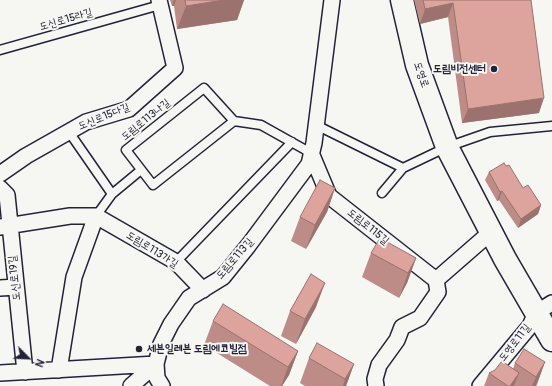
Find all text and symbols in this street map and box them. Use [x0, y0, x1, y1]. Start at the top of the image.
street label: 도신로15라길 [38, 6, 94, 34]
street label: 도영로 [410, 60, 432, 90]
place label: 도림비전센터 [433, 62, 486, 76]
marker: 도림비전센터 [489, 64, 499, 74]
street label: 도림로113나길 [119, 96, 173, 144]
street label: 도신로15다길 [76, 101, 132, 133]
street label: 도림로115길 [344, 206, 392, 248]
street label: 도림로113가길 [123, 229, 181, 271]
street label: 도림로113길 [214, 236, 256, 282]
street label: 도신로19길 [6, 255, 24, 301]
street label: 도영로11길 [496, 322, 534, 364]
north arrow [8, 338, 48, 378]
place label: 세븐일레븐 도림에코빌점 [147, 342, 247, 356]
marker: 세븐일레븐 도림에코빌점 [134, 344, 144, 354]
text: N [32, 357, 47, 369]

